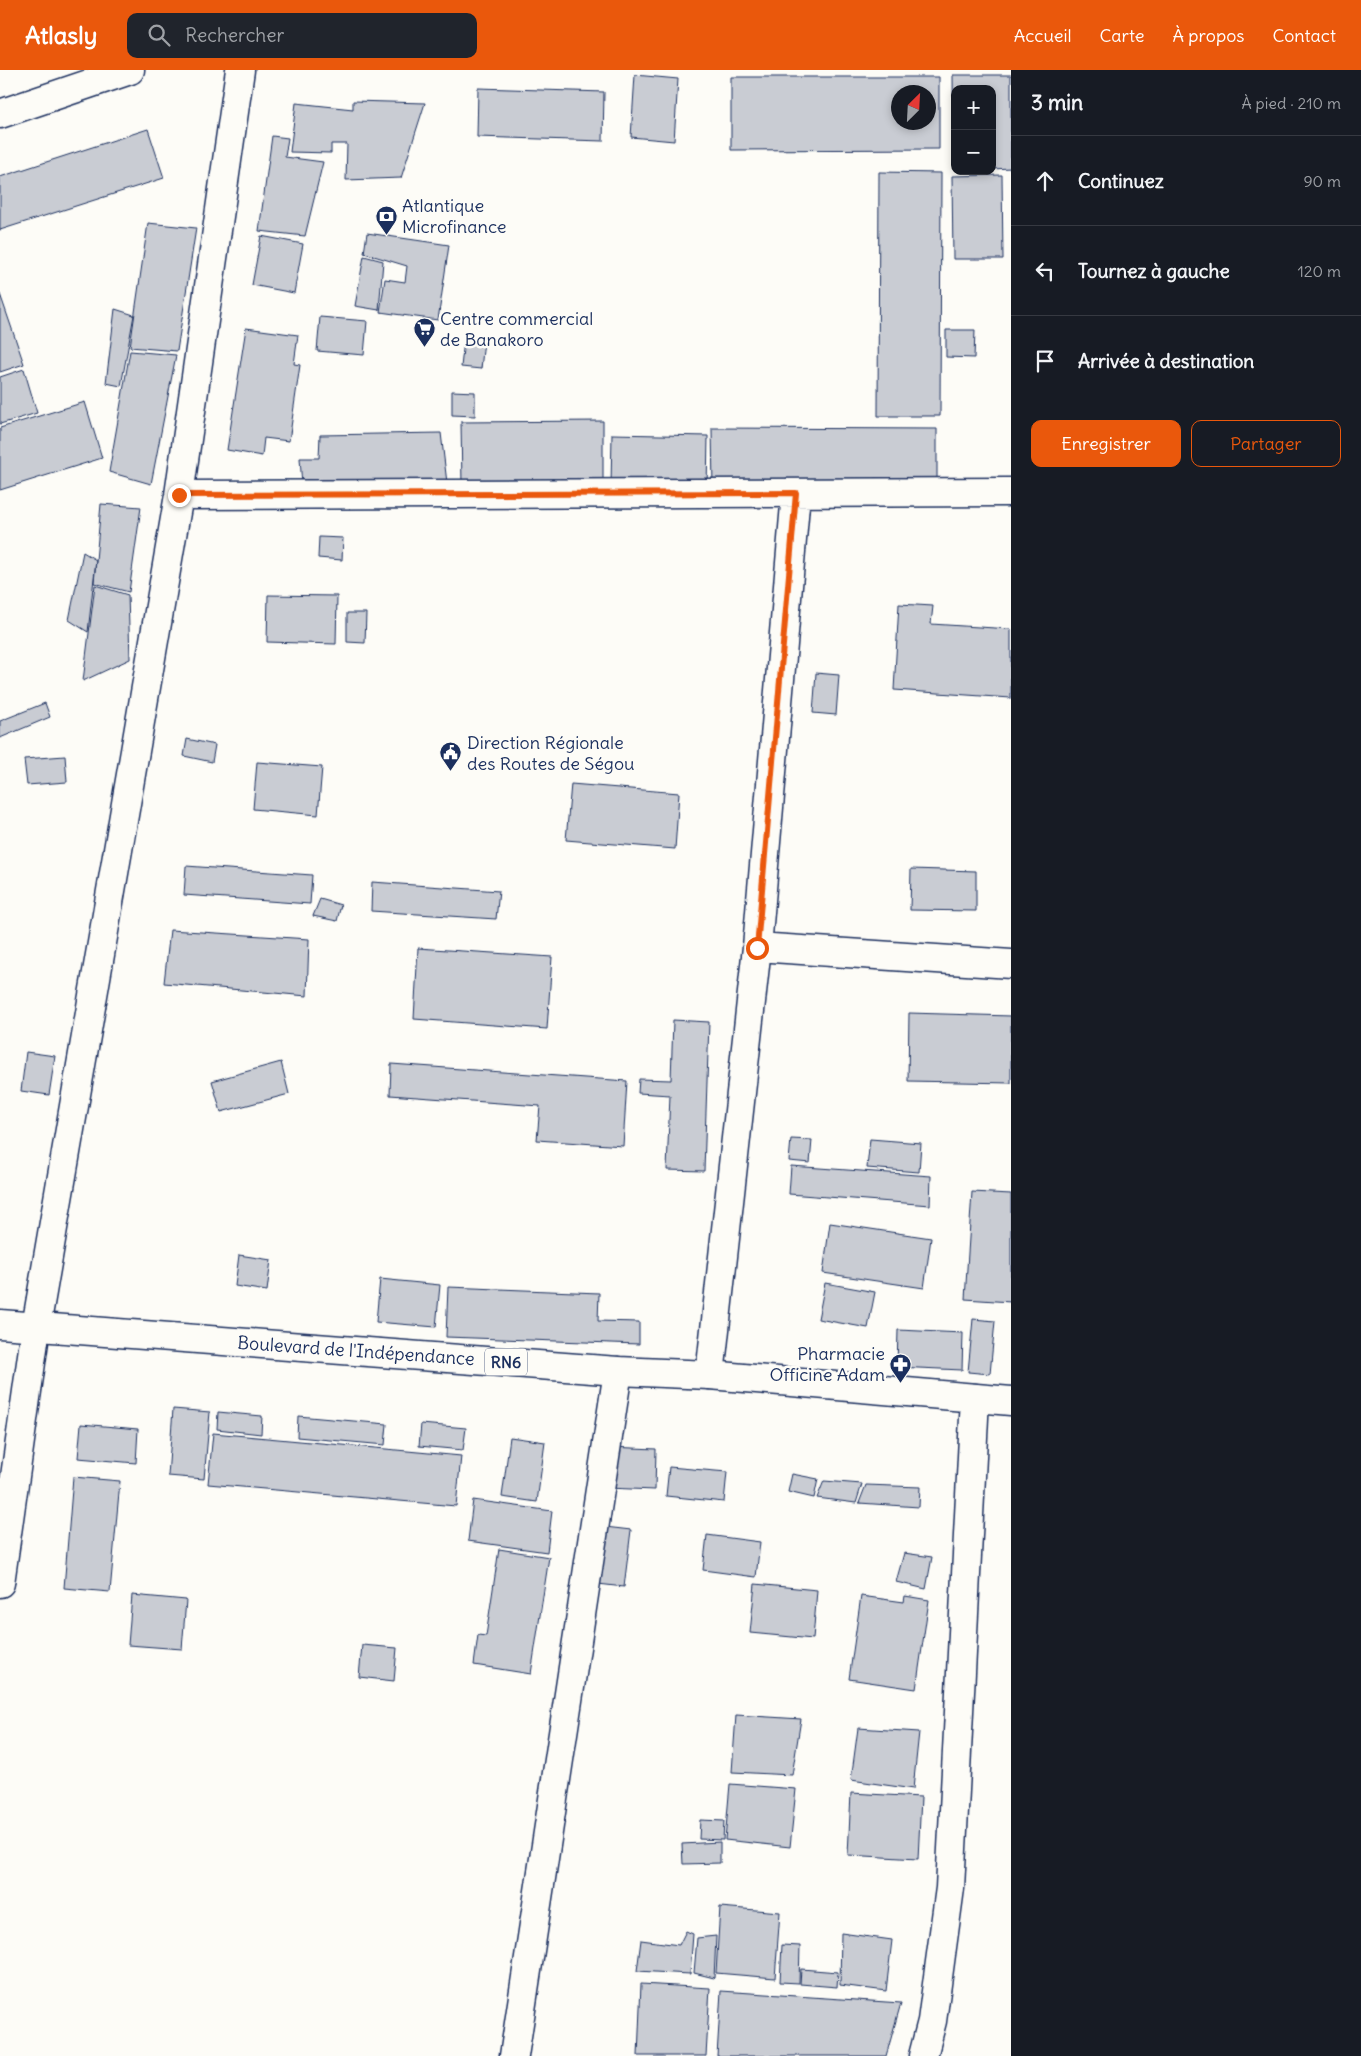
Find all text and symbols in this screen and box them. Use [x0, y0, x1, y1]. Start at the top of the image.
search box [127, 13, 477, 58]
text: Atlasly [25, 20, 97, 50]
icon: search [145, 21, 173, 49]
text: Rechercher [185, 23, 284, 47]
text: Accueil [1014, 24, 1072, 47]
text: Carte [1100, 24, 1145, 47]
text: À propos [1173, 24, 1244, 47]
text: Contact [1272, 24, 1336, 47]
north arrow [891, 85, 936, 130]
map controls [951, 85, 996, 175]
button: + [951, 85, 996, 130]
text: 3 min [1031, 89, 1083, 116]
text: À pied · 210 m [1242, 93, 1341, 113]
button: − [951, 130, 996, 175]
icon: ahead [1031, 167, 1059, 195]
text: Continuez [1078, 169, 1164, 193]
text: 90 m [1303, 171, 1341, 191]
place label: Atlantique Microfinance [402, 194, 507, 238]
bank icon: Atlantique Microfinance [374, 204, 398, 235]
icon: left [1031, 257, 1059, 285]
text: Tournez à gauche [1078, 259, 1230, 283]
text: 120 m [1298, 261, 1341, 281]
place label: Centre commercial de Banakoro [440, 307, 593, 351]
supermarket icon: Centre commercial de Banakoro [412, 317, 436, 348]
icon: arrive [1031, 347, 1059, 375]
text: Arrivée à destination [1078, 349, 1254, 373]
button: Enregistrer [1031, 420, 1181, 467]
button: Partager [1191, 420, 1341, 467]
route end [168, 484, 191, 507]
place label: Direction Régionale des Routes de Ségou [467, 731, 635, 775]
public building icon: Direction Régionale des Routes de Ségou [439, 741, 463, 772]
route start [746, 937, 769, 960]
street label: Boulevard de l'Indépendance [237, 1331, 475, 1370]
place label: Pharmacie Officine Adam [769, 1342, 885, 1386]
road number: RN6 [485, 1348, 527, 1375]
pharmacy icon: Pharmacie Officine Adam [889, 1352, 913, 1383]

